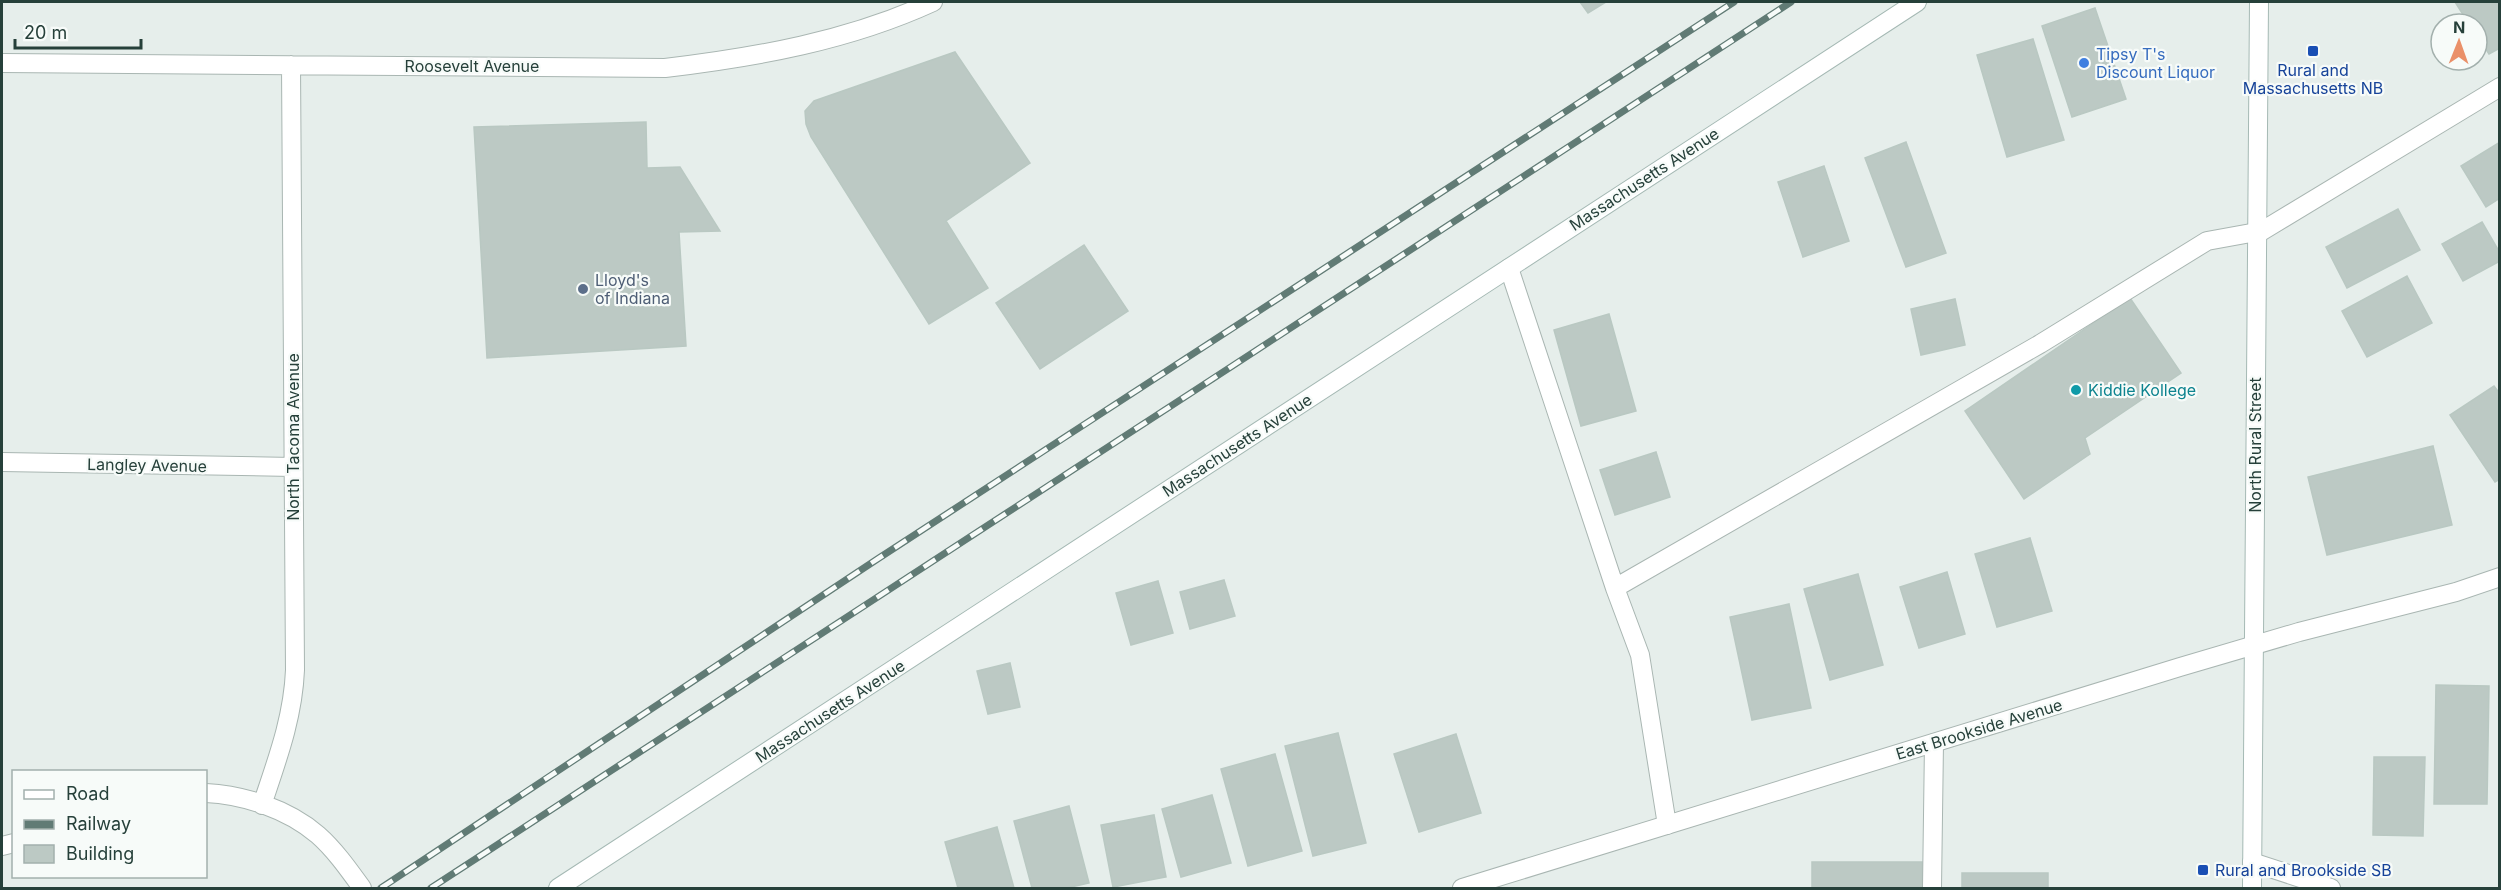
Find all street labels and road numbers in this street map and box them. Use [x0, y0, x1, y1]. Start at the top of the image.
street label: Roosevelt Avenue [405, 56, 539, 76]
street label: Massachusetts Avenue [1565, 123, 1723, 235]
street label: North Tacoma Avenue [283, 353, 303, 521]
street label: North Rural Street [2245, 377, 2265, 513]
street label: Massachusetts Avenue [1158, 389, 1316, 501]
street label: Langley Avenue [87, 454, 207, 476]
street label: Massachusetts Avenue [751, 655, 909, 767]
street label: East Brookside Avenue [1893, 694, 2065, 764]

